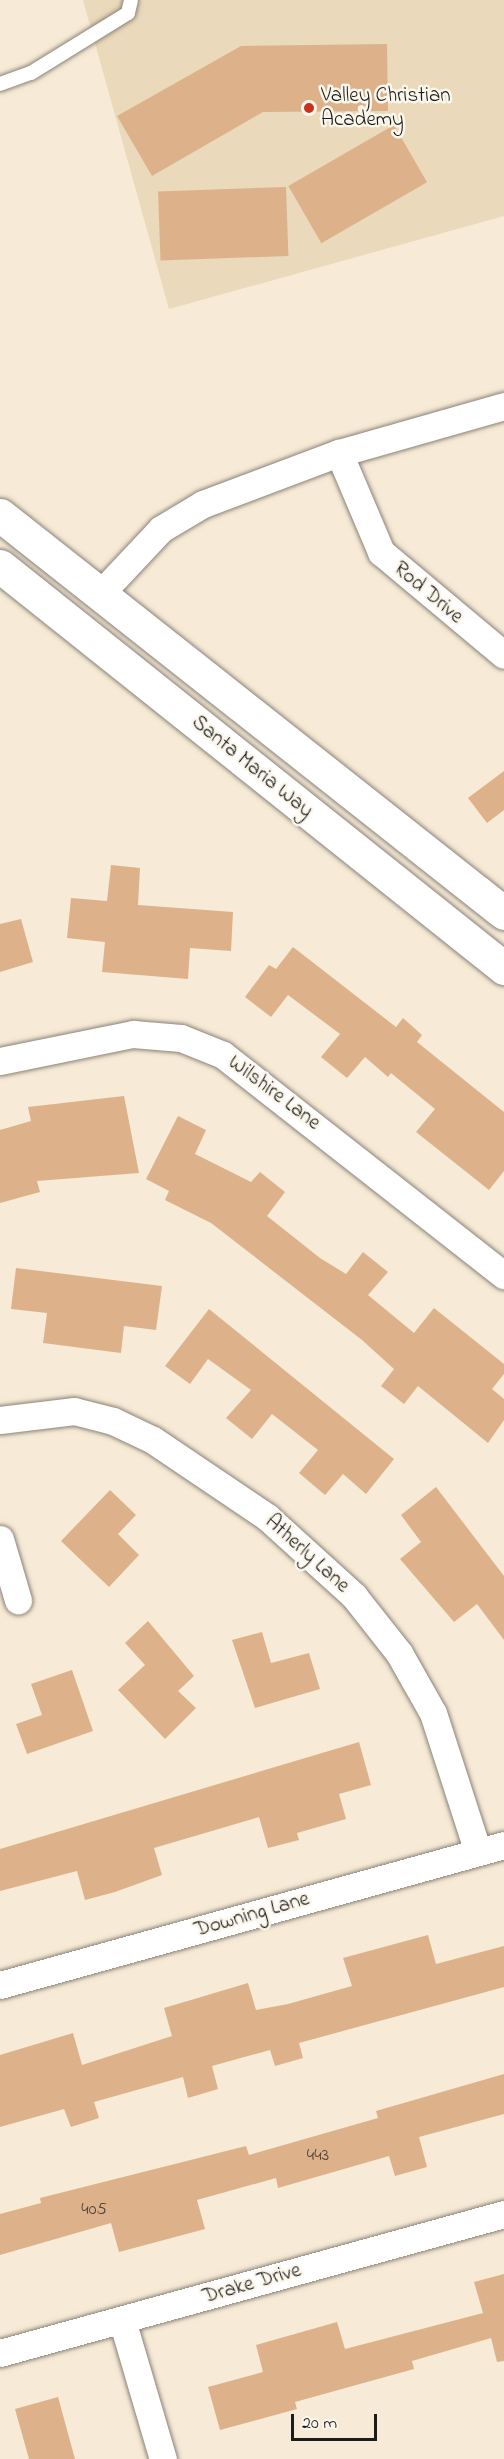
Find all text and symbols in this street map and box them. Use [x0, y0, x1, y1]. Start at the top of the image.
place label: Valley Christian Academy [321, 83, 451, 133]
marker: Valley Christian Academy [302, 101, 316, 115]
street label: Rod Drive [388, 557, 468, 629]
street label: Santa Maria Way [186, 710, 318, 824]
street label: Wilshire Lane [223, 1050, 325, 1136]
street label: Atherly Lane [259, 1509, 355, 1599]
street label: Downing Lane [192, 1887, 312, 1943]
house number: 443 [307, 2145, 329, 2167]
house number: 405 [81, 2199, 107, 2221]
street label: Drake Drive [200, 2258, 304, 2310]
scale bar [294, 2402, 380, 2440]
text: 20 m [302, 2411, 337, 2437]

